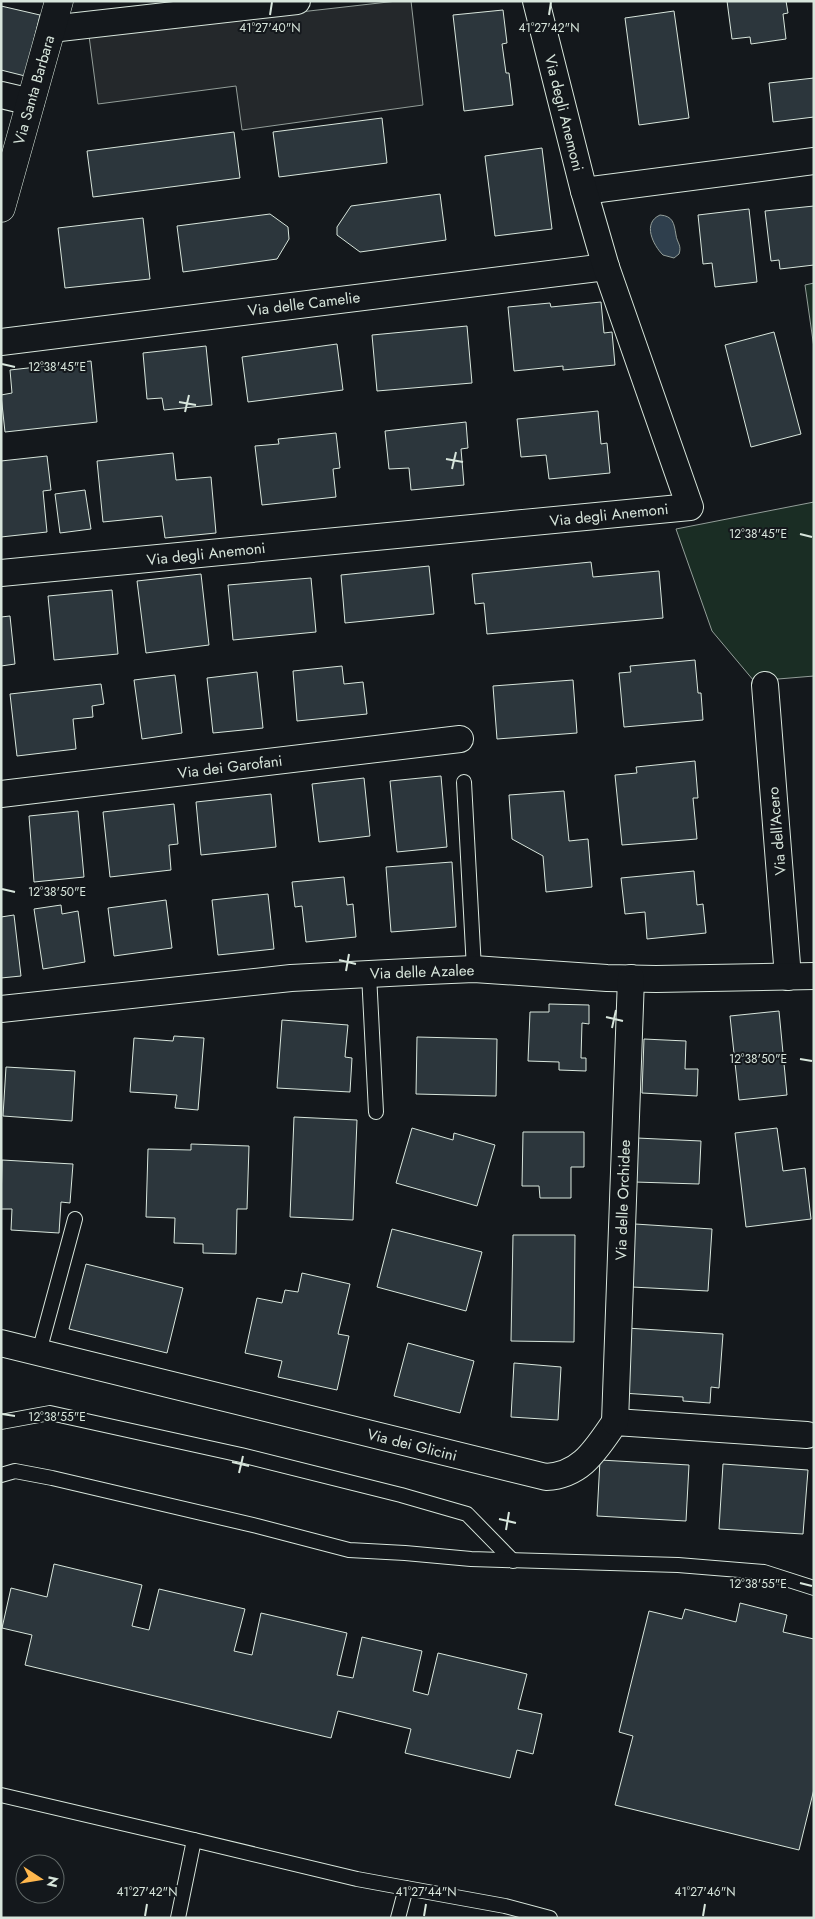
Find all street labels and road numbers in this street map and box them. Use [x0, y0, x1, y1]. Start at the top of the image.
street label: Via Santa Barbara [8, 33, 60, 147]
street label: Via degli Anemoni [539, 52, 589, 174]
street label: Via delle Camelie [247, 286, 362, 322]
street label: Via degli Anemoni [548, 498, 670, 532]
street label: Via degli Anemoni [145, 537, 267, 571]
street label: Via dei Garofani [176, 750, 284, 784]
street label: Via dell'Acero [762, 786, 792, 876]
street label: Via delle Azalee [369, 959, 475, 985]
street label: Via delle Orchidee [610, 1139, 636, 1261]
street label: Via dei Glicini [365, 1423, 459, 1467]

